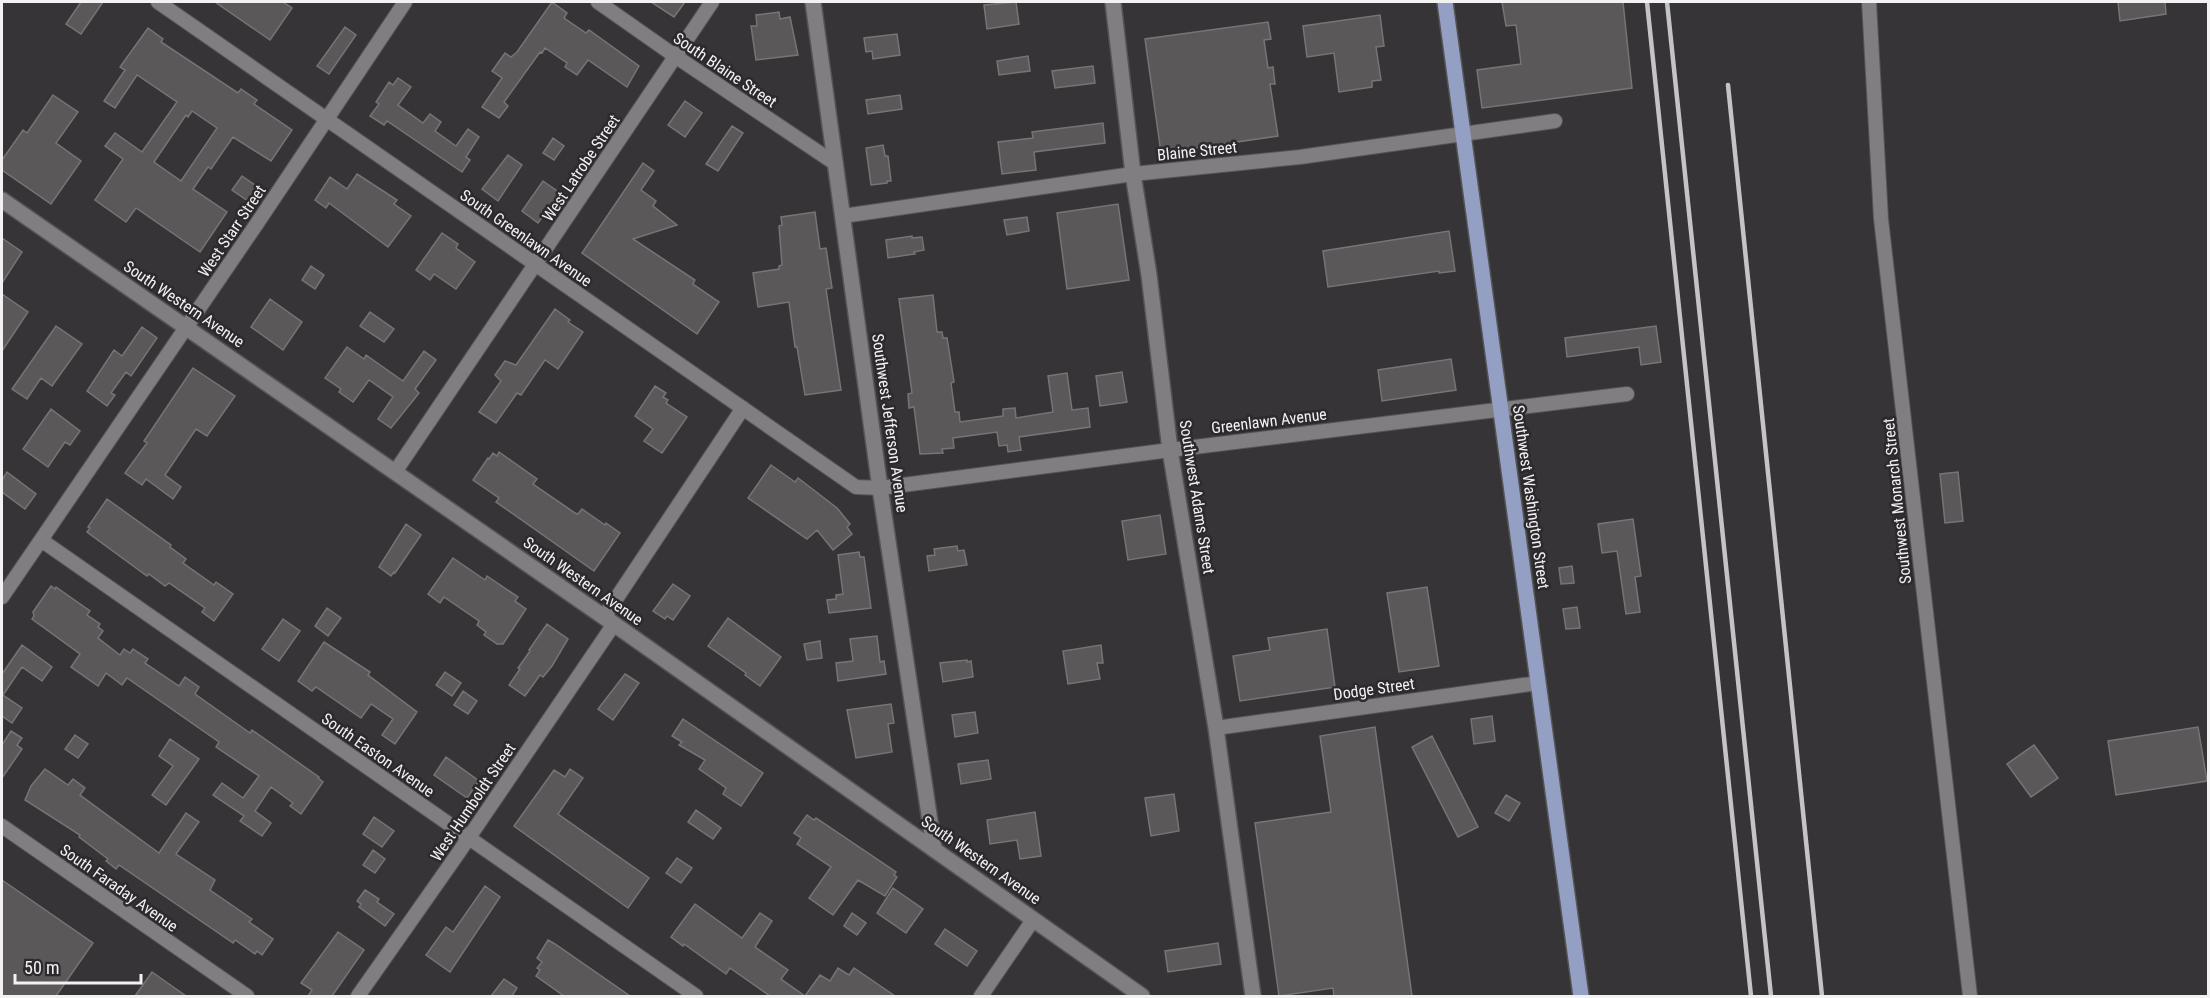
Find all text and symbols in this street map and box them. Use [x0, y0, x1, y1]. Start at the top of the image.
street label: South Blaine Street [670, 28, 780, 112]
street label: West Latrobe Street [538, 111, 624, 225]
street label: Blaine Street [1156, 137, 1238, 165]
street label: West Starr Street [194, 181, 270, 281]
street label: South Greenlawn Avenue [457, 185, 595, 291]
street label: South Western Avenue [120, 257, 248, 351]
street label: Southwest Jefferson Avenue [868, 332, 912, 514]
street label: Greenlawn Avenue [1210, 404, 1328, 438]
street label: Southwest Washington Street [1509, 404, 1553, 590]
street label: Southwest Monarch Street [1879, 417, 1915, 585]
street label: Southwest Adams Street [1175, 419, 1219, 576]
street label: South Western Avenue [520, 533, 646, 629]
street label: Dodge Street [1332, 674, 1416, 704]
street label: South Easton Avenue [318, 709, 438, 801]
street label: West Humboldt Street [426, 739, 520, 865]
street label: South Western Avenue [918, 812, 1044, 908]
street label: South Faraday Avenue [56, 840, 182, 936]
scale bar [15, 947, 141, 985]
text: 50 m [24, 957, 59, 978]

